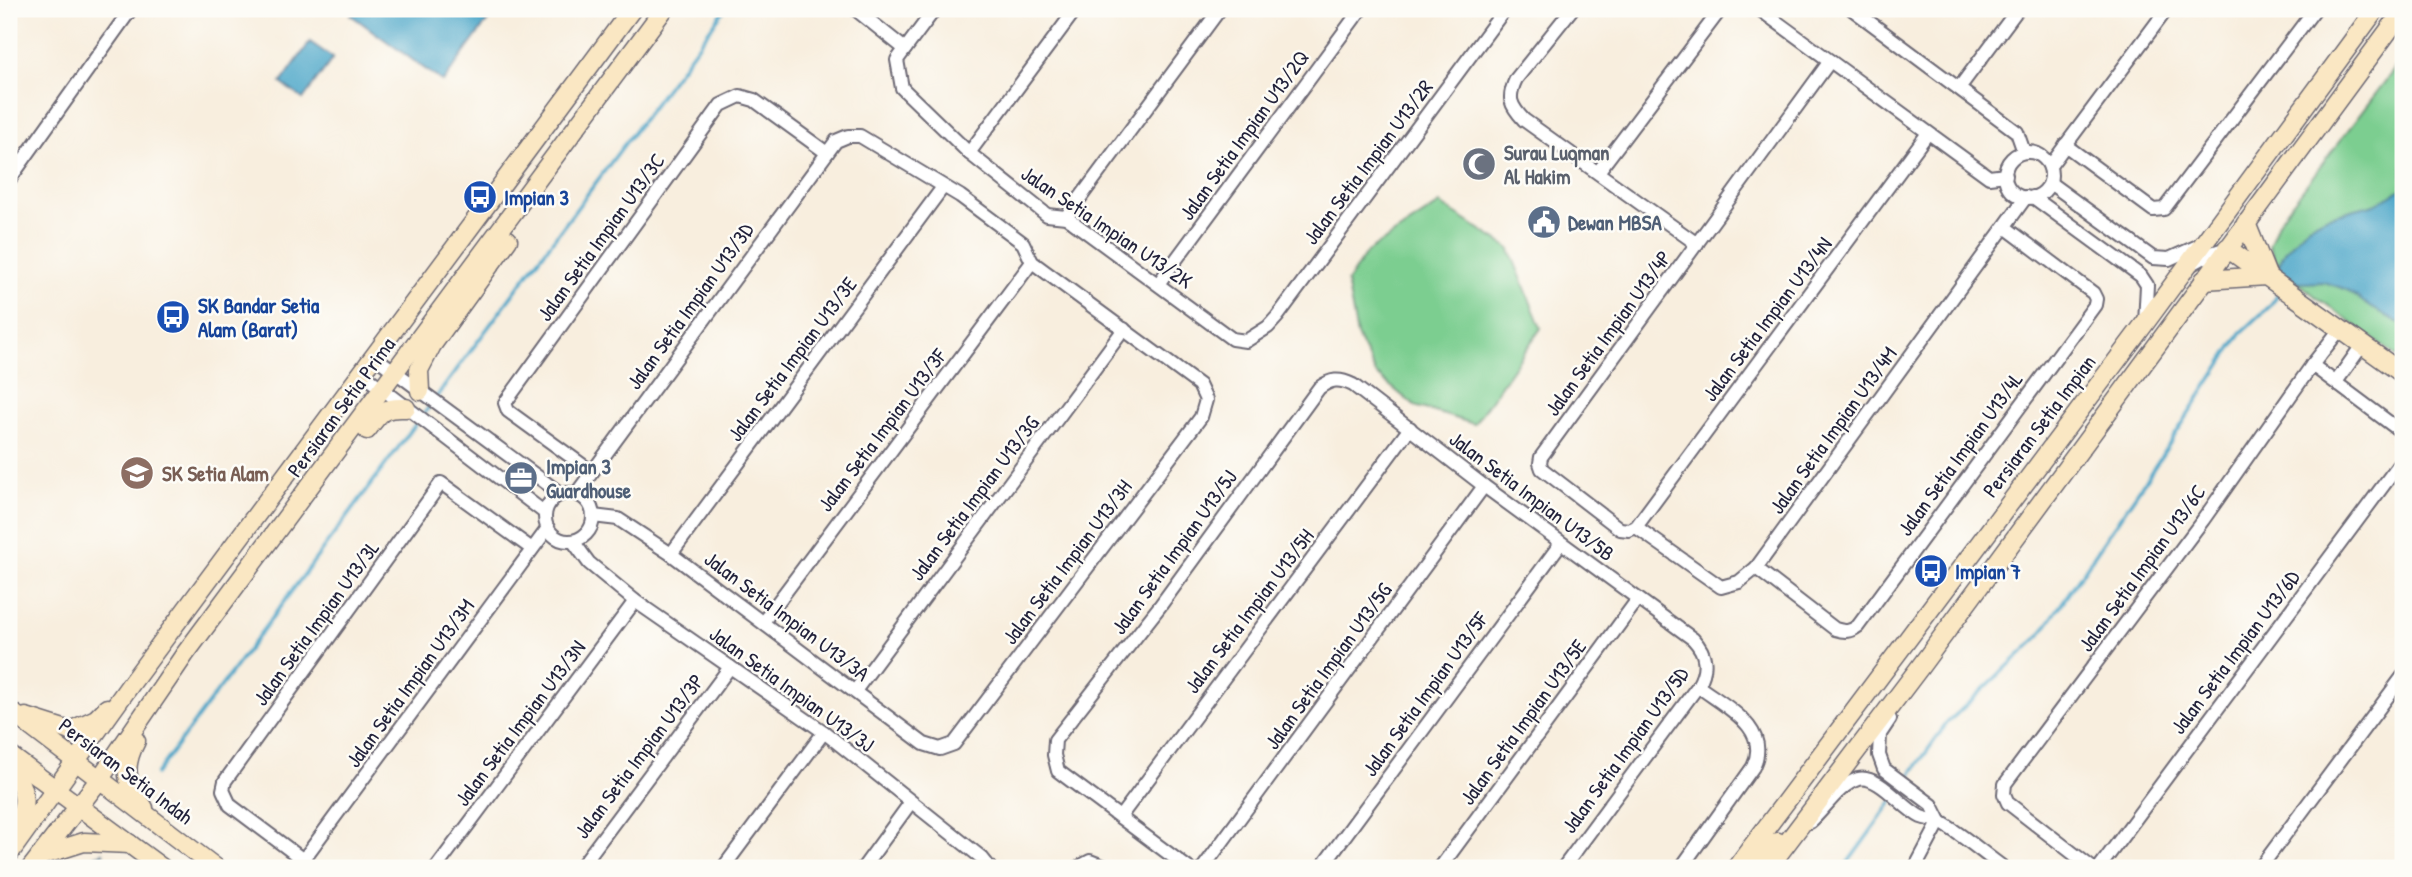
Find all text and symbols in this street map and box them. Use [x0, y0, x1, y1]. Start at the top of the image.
street label: Jalan Setia Impian U13/2Q [1172, 44, 1316, 226]
street label: Jalan Setia Impian U13/2R [1296, 74, 1440, 250]
place label: Surau Luqman Al Hakim [1504, 138, 1610, 191]
mosque icon: Surau Luqman Al Hakim [1460, 145, 1498, 183]
street label: Jalan Setia Impian U13/3C [530, 147, 672, 327]
street label: Jalan Setia Impian U13/2K [1016, 159, 1198, 295]
bus stop icon: Impian 3 [461, 178, 499, 216]
place label: Impian 3 [504, 183, 569, 213]
public building icon: Dewan MBSA [1525, 203, 1563, 241]
place label: Dewan MBSA [1568, 208, 1662, 237]
street label: Jalan Setia Impian U13/3D [620, 217, 760, 395]
street label: Jalan Setia Impian U13/4N [1696, 231, 1838, 407]
street label: Jalan Setia Impian U13/4P [1538, 244, 1678, 422]
street label: Jalan Setia Impian U13/3E [721, 271, 863, 447]
place label: SK Bandar Setia Alam (Barat) [198, 291, 320, 344]
bus stop icon: SK Bandar Setia Alam (Barat) [154, 298, 192, 336]
street label: Persiaran Setia Prima [280, 331, 402, 483]
street label: Jalan Setia Impian U13/4M [1762, 340, 1904, 520]
street label: Jalan Setia Impian U13/3F [811, 342, 954, 518]
street label: Persiaran Setia Impian [1976, 349, 2102, 503]
street label: Jalan Setia Impian U13/4L [1891, 366, 2029, 542]
street label: Jalan Setia Impian U13/3G [902, 410, 1046, 586]
street label: Jalan Setia Impian U13/5B [1444, 424, 1620, 568]
place label: Impian 3 Guardhouse [546, 452, 632, 505]
school or university icon: SK Setia Alam [118, 454, 156, 492]
place label: SK Setia Alam [162, 459, 269, 488]
office icon: Impian 3 Guardhouse [502, 459, 540, 497]
street label: Jalan Setia Impian U13/5J [1104, 464, 1244, 640]
street label: Jalan Setia Impian U13/3H [995, 474, 1139, 650]
street label: Jalan Setia Impian U13/6C [2072, 479, 2212, 657]
street label: Jalan Setia Impian U13/5H [1178, 523, 1320, 699]
street label: Jalan Setia Impian U13/3L [246, 535, 386, 711]
street label: Jalan Setia Impian U13/3A [699, 544, 875, 688]
bus stop icon: Impian 7 [1912, 552, 1950, 590]
place label: Impian 7 [1955, 557, 2021, 587]
street label: Jalan Setia Impian U13/6D [2164, 564, 2306, 740]
street label: Jalan Setia Impian U13/5G [1258, 577, 1398, 755]
street label: Jalan Setia Impian U13/3M [339, 593, 481, 773]
street label: Jalan Setia Impian U13/5F [1355, 605, 1495, 782]
street label: Jalan Setia Impian U13/3J [704, 619, 880, 759]
street label: Jalan Setia Impian U13/5E [1453, 633, 1593, 811]
street label: Jalan Setia Impian U13/3N [448, 634, 592, 812]
street label: Jalan Setia Impian U13/5D [1555, 661, 1695, 839]
street label: Jalan Setia Impian U13/3P [567, 668, 711, 844]
street label: Persiaran Setia Indah [53, 711, 199, 831]

